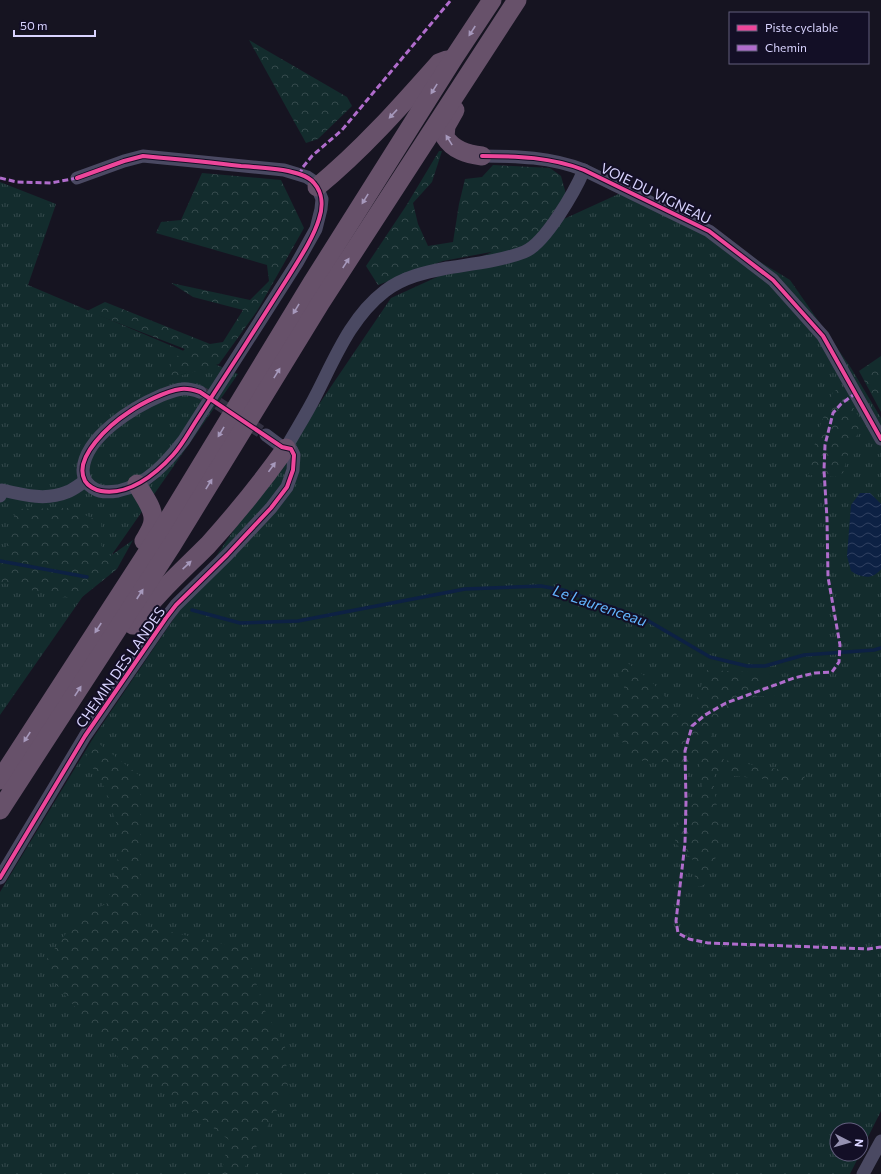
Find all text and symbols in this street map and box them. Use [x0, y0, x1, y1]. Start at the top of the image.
scale bar [14, 12, 95, 38]
legend [729, 12, 869, 64]
text: 50 m [20, 18, 48, 32]
text: Piste cyclable [765, 20, 838, 34]
one-way arrow [468, 26, 476, 36]
text: Chemin [765, 40, 807, 54]
one-way arrow [431, 83, 438, 95]
one-way arrow [388, 109, 398, 119]
one-way arrow [445, 134, 452, 146]
street label: VOIE DU VIGNEAU [598, 159, 714, 227]
one-way arrow [361, 194, 369, 204]
one-way arrow [342, 258, 350, 268]
one-way arrow [292, 304, 300, 314]
one-way arrow [273, 367, 280, 379]
one-way arrow [218, 426, 225, 438]
one-way arrow [268, 462, 276, 472]
one-way arrow [205, 479, 213, 489]
one-way arrow [182, 561, 192, 570]
water label: Le Laurenceau [551, 581, 650, 630]
one-way arrow [136, 588, 143, 600]
street label: CHEMIN DES LANDES [72, 603, 168, 731]
one-way arrow [94, 623, 102, 633]
one-way arrow [74, 685, 81, 697]
one-way arrow [23, 732, 31, 743]
north arrow [829, 1122, 869, 1162]
text: N [853, 1138, 866, 1148]

